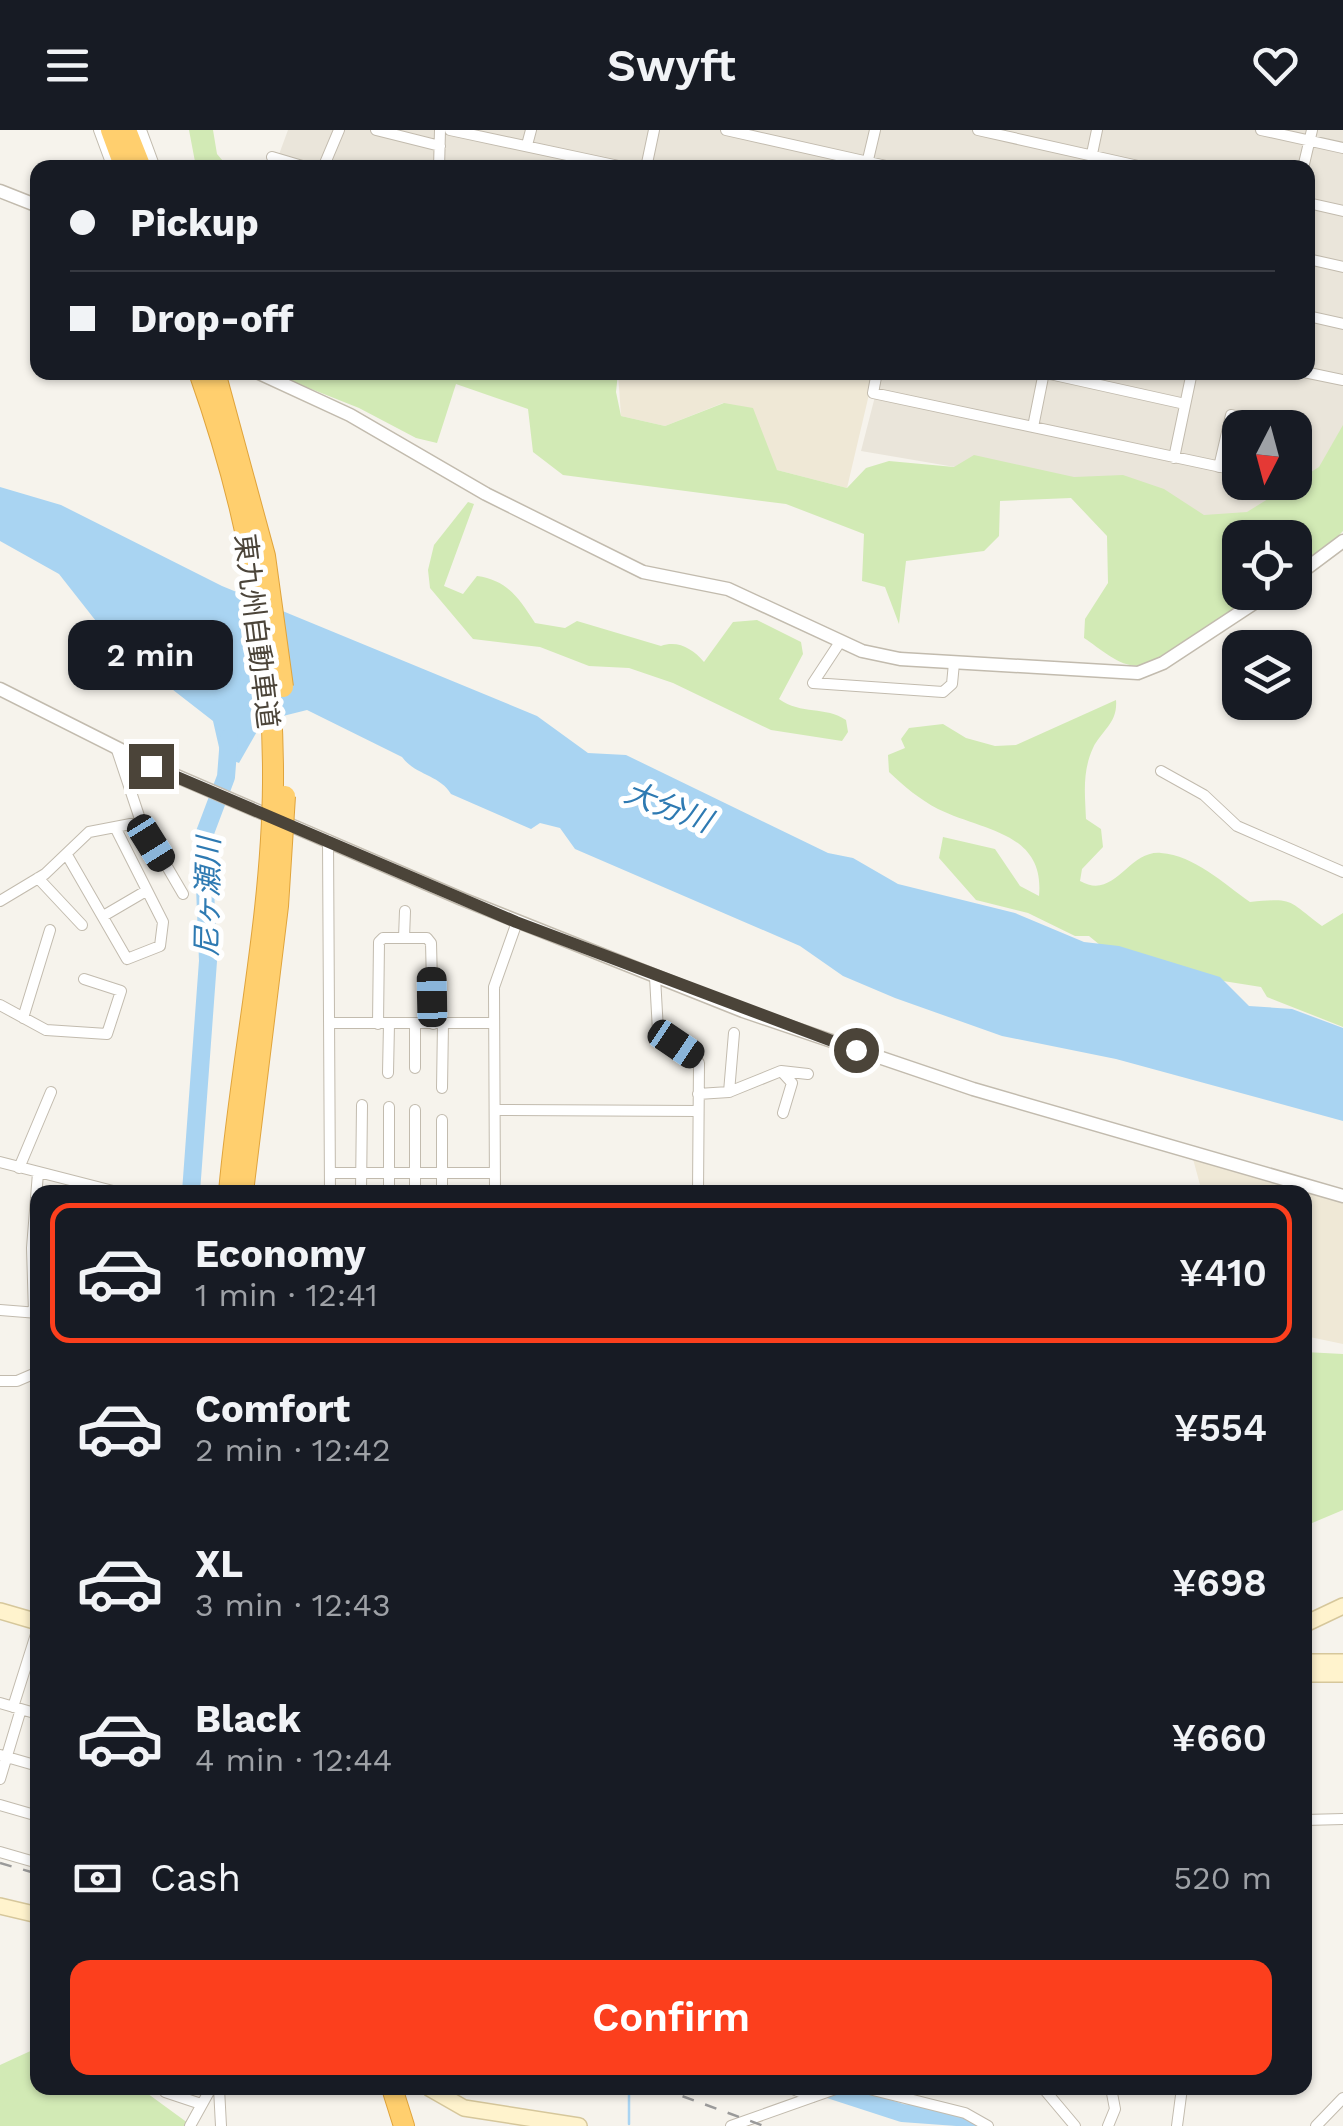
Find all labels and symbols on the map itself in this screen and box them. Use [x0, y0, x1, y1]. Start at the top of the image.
north arrow [1222, 410, 1312, 500]
street label: 東九州自動車道 [228, 532, 285, 730]
callout: 2 min [68, 621, 234, 691]
route end [129, 744, 174, 789]
water label: 大分川 [620, 774, 719, 840]
car [122, 810, 180, 876]
water label: 尼ヶ瀬川 [189, 834, 226, 957]
car [416, 967, 448, 1027]
car [643, 1015, 709, 1073]
route start [834, 1028, 879, 1073]

